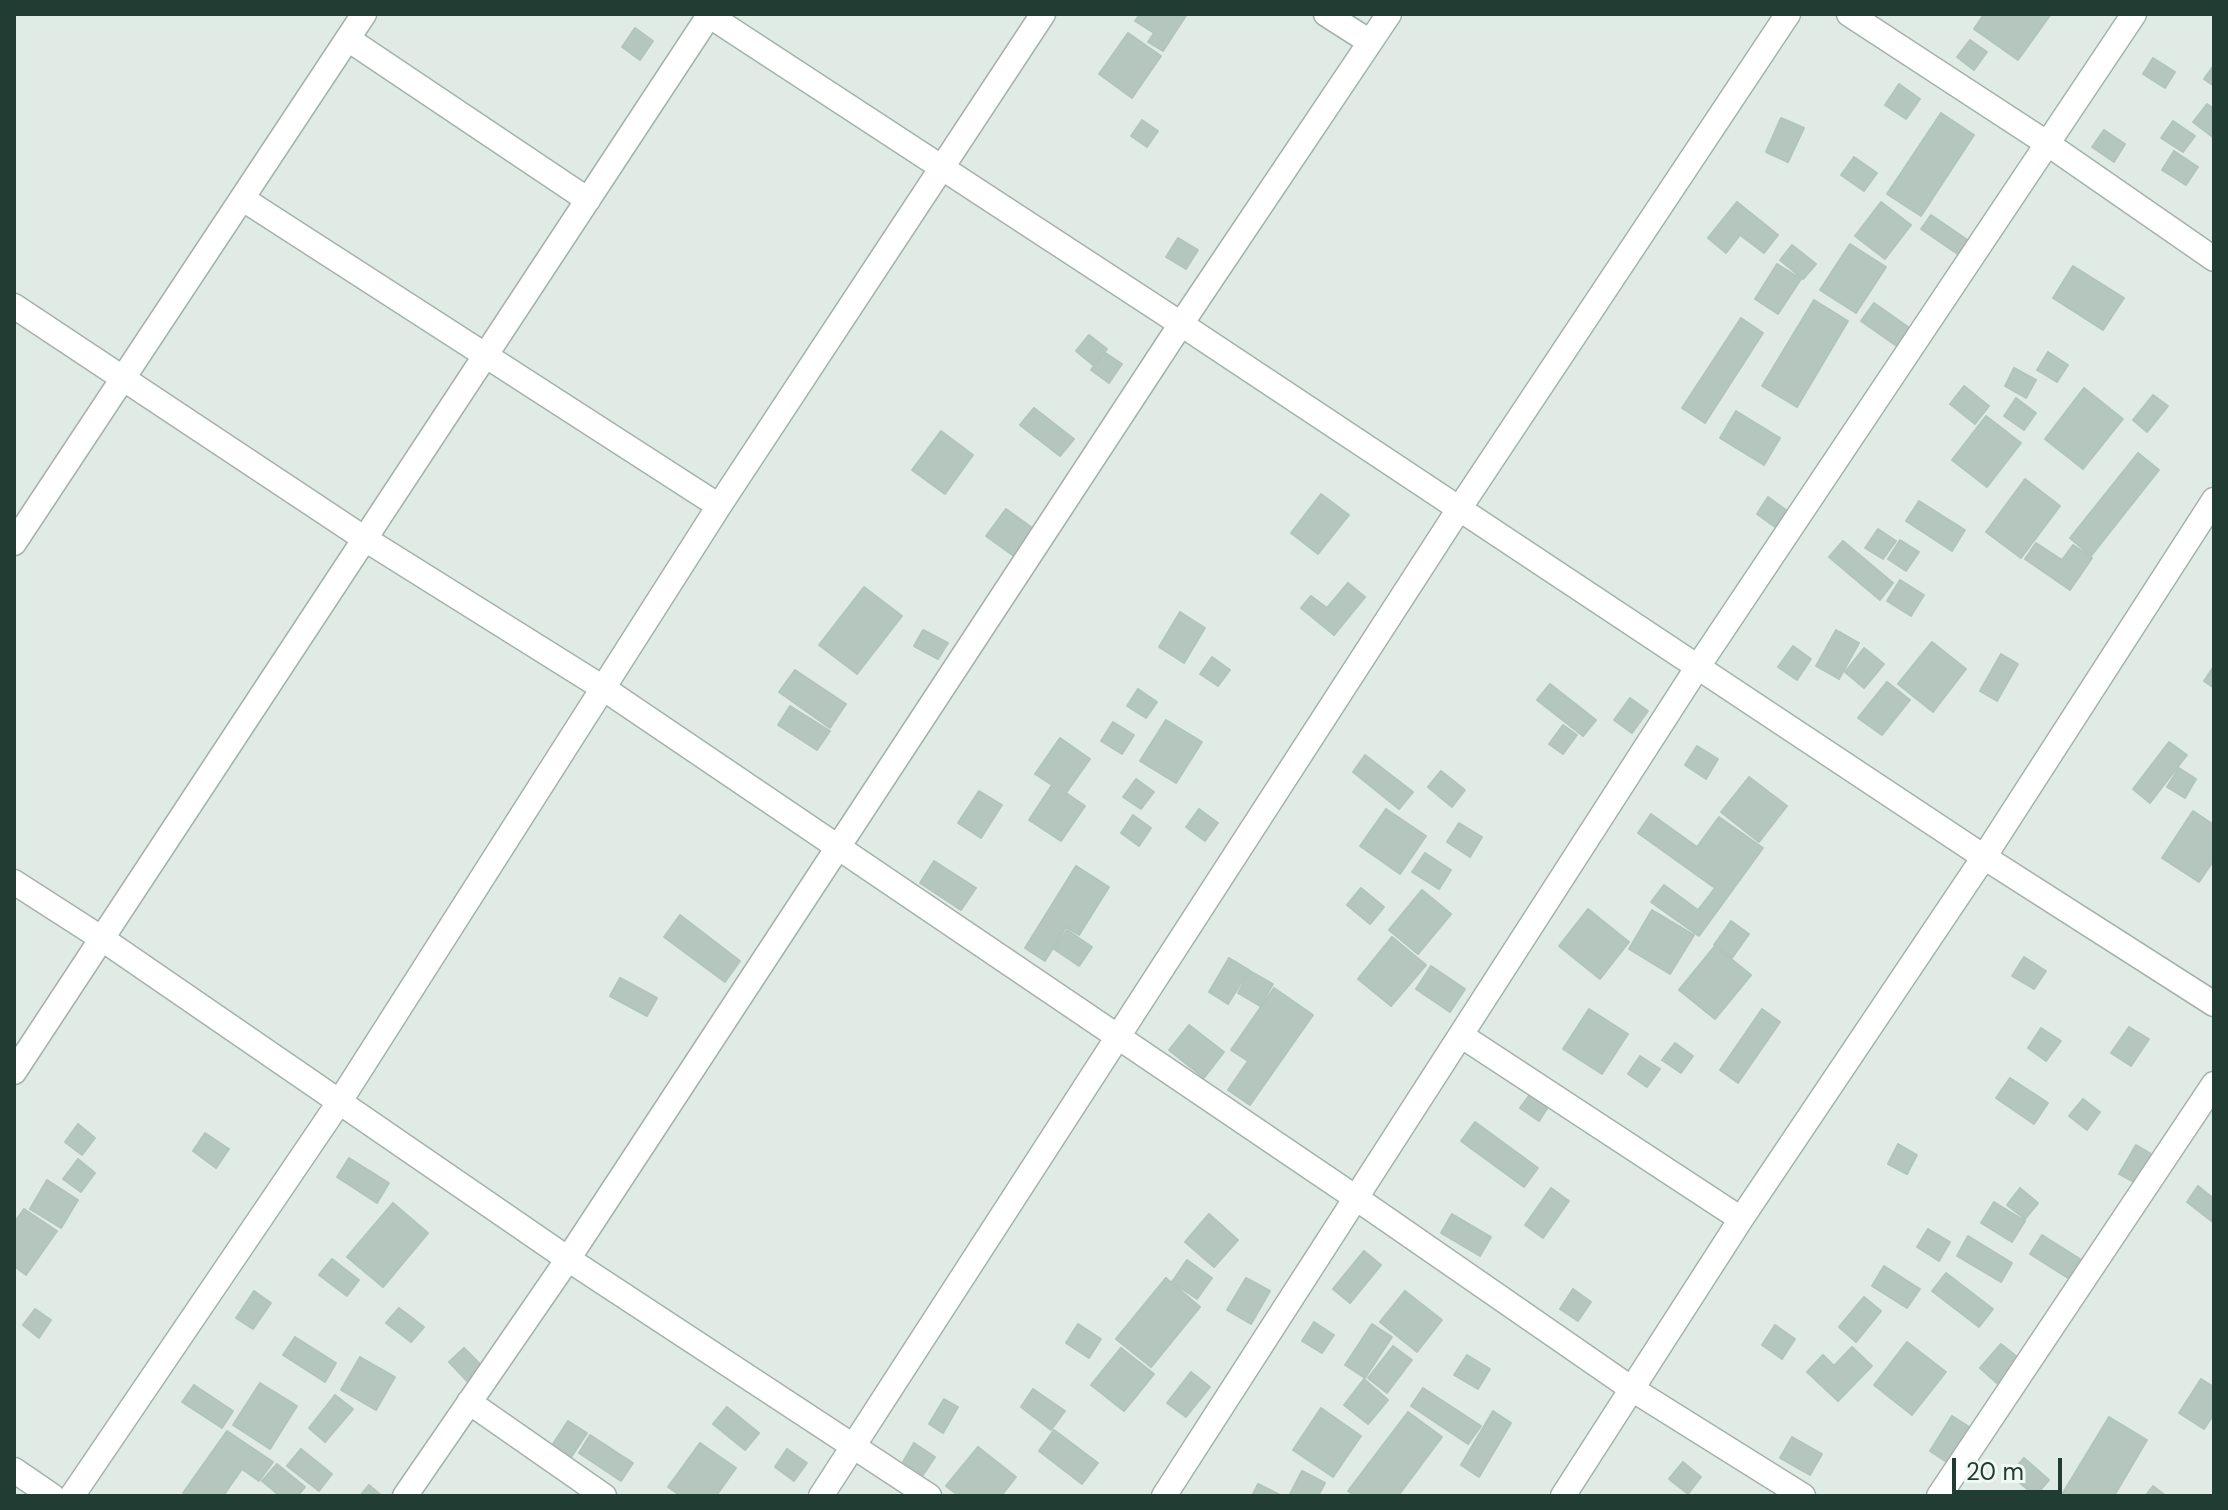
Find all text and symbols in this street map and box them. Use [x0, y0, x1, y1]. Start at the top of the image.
scale bar [1956, 1442, 2066, 1492]
text: 20 m [1966, 1456, 2024, 1487]

